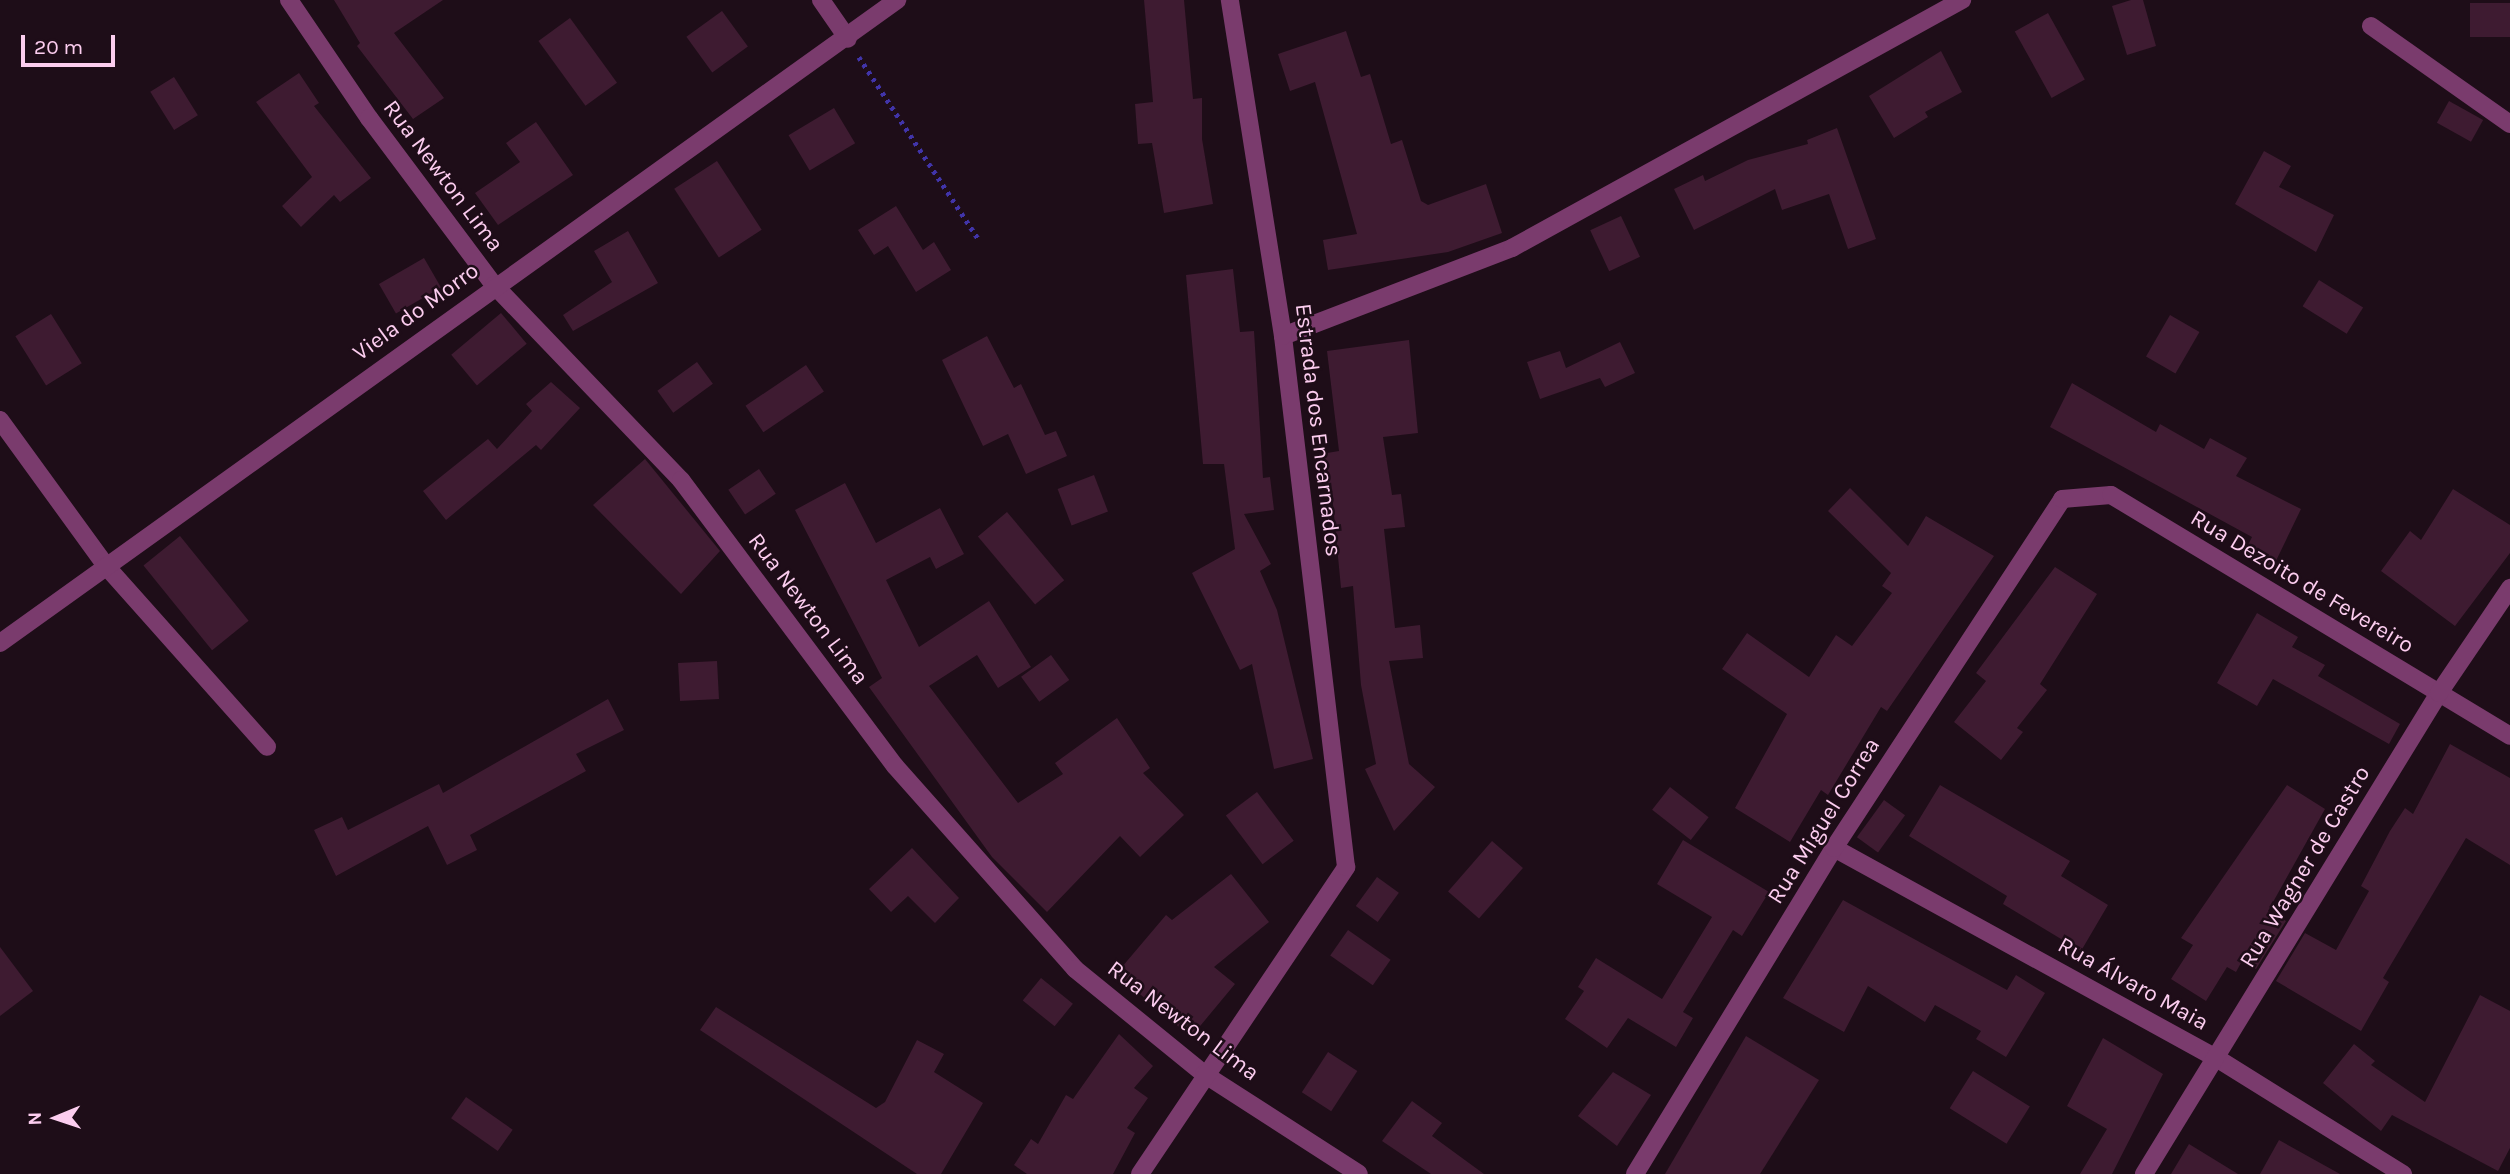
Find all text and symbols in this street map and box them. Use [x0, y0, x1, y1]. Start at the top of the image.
scale bar [24, 21, 119, 65]
text: 20 m [34, 35, 83, 59]
street label: Rua Newton Lima [377, 95, 509, 257]
street label: Viela do Morro [348, 257, 484, 367]
street label: Estrada dos Encarnados [1289, 302, 1347, 558]
street label: Rua Dezoito de Fevereiro [2185, 504, 2419, 660]
street label: Rua Newton Lima [742, 528, 874, 690]
street label: Rua Miguel Correa [1762, 733, 1886, 909]
street label: Rua Wagner de Castro [2234, 761, 2376, 973]
street label: Rua Álvaro Maia [2053, 931, 2213, 1037]
street label: Rua Newton Lima [1102, 955, 1264, 1087]
north arrow [21, 1083, 91, 1153]
text: N [24, 1112, 46, 1126]

